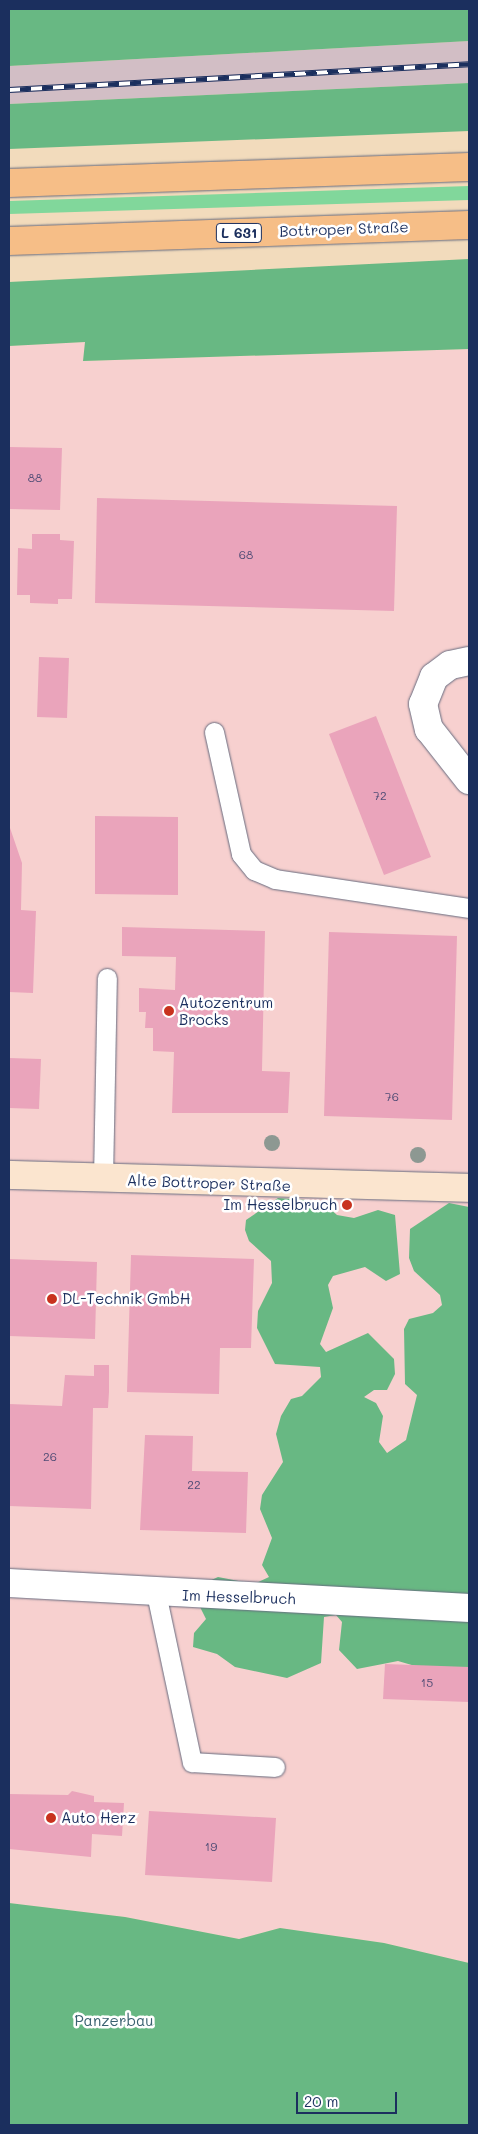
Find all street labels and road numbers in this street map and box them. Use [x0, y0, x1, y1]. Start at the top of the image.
street label: Bottroper Straße [279, 218, 409, 240]
road number: L 631 [215, 222, 263, 244]
street label: Alte Bottroper Straße [127, 1171, 291, 1195]
street label: Im Hesselbruch [182, 1586, 296, 1608]

